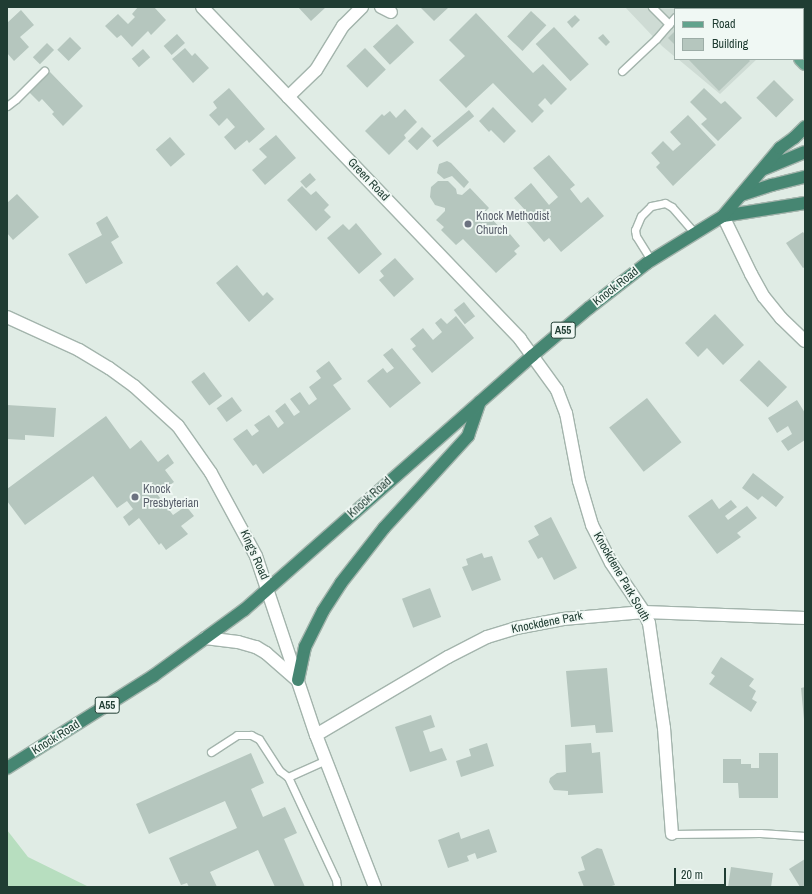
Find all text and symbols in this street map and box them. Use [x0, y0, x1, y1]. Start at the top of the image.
legend [674, 8, 804, 60]
text: Road [712, 16, 736, 32]
text: Building [712, 36, 748, 52]
street label: Green Road [344, 156, 392, 204]
place label: Knock Methodist Church [476, 210, 549, 238]
marker: Knock Methodist Church [463, 219, 473, 229]
street label: Knock Road [590, 265, 642, 309]
road number: A55 [550, 321, 576, 339]
street label: Knock Road [345, 475, 395, 521]
place label: Knock Presbyterian [143, 483, 199, 511]
marker: Knock Presbyterian [130, 492, 140, 502]
street label: King's Road [237, 528, 271, 582]
street label: Knockdene Park South [590, 530, 652, 624]
street label: Knockdene Park [510, 609, 584, 637]
road number: A55 [94, 696, 120, 714]
street label: Knock Road [29, 718, 83, 758]
scale bar [676, 860, 728, 886]
text: 20 m [681, 867, 703, 883]

